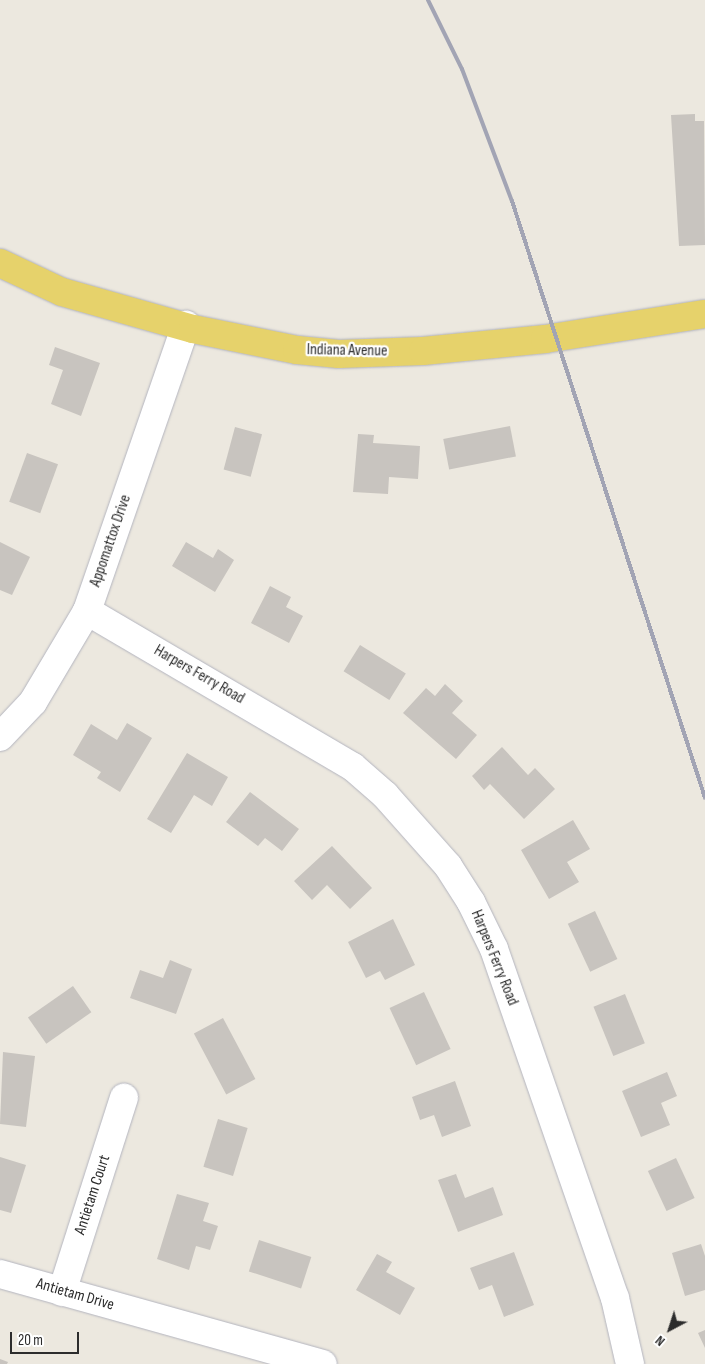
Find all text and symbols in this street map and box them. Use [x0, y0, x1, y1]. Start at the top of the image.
street label: Indiana Avenue [307, 341, 387, 361]
street label: Appomattox Drive [86, 492, 136, 590]
street label: Harpers Ferry Road [150, 641, 248, 709]
street label: Harpers Ferry Road [466, 907, 522, 1009]
street label: Antietam Court [71, 1153, 115, 1237]
street label: Antietam Drive [34, 1275, 116, 1315]
north arrow [645, 1304, 695, 1354]
scale bar [12, 1322, 81, 1354]
text: 20 m [18, 1331, 43, 1350]
text: N [652, 1332, 668, 1350]

